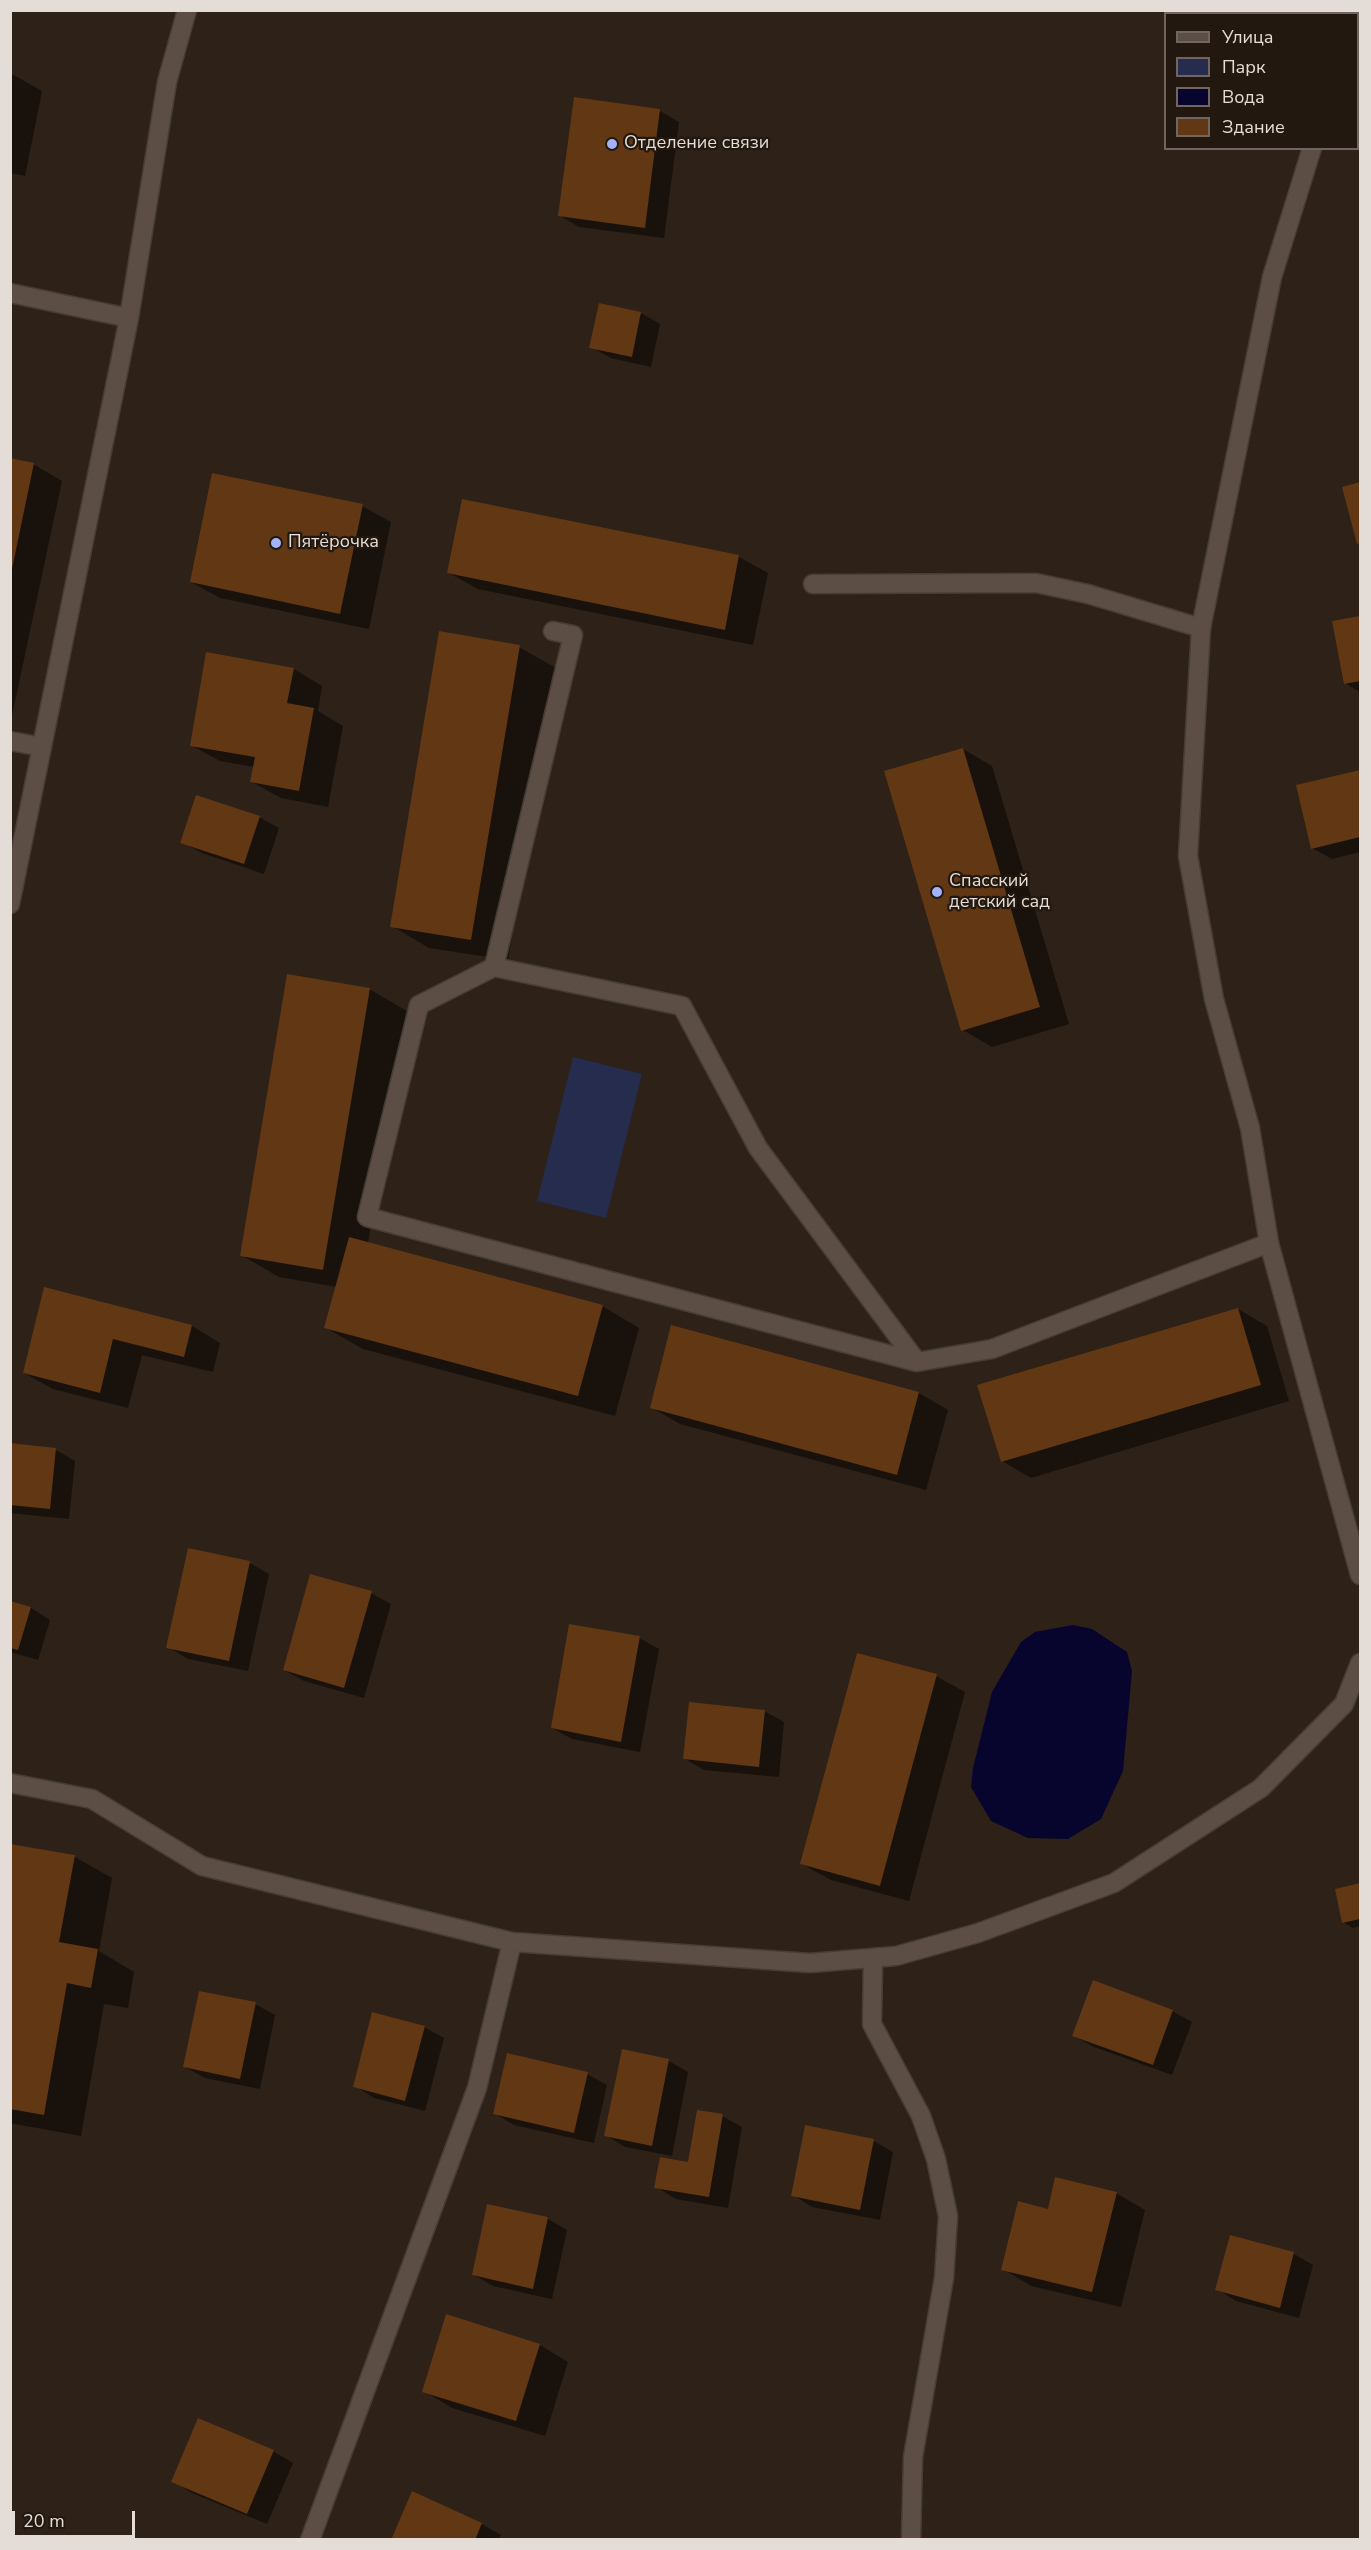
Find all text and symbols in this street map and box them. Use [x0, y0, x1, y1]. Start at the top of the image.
legend [1164, 12, 1359, 150]
text: Улица [1222, 25, 1273, 49]
text: Парк [1222, 55, 1265, 79]
text: Вода [1222, 85, 1265, 109]
text: Здание [1222, 115, 1285, 139]
place label: Отделение связи [624, 133, 769, 155]
marker: Отделение связи [605, 137, 619, 151]
place label: Пятёрочка [288, 532, 379, 554]
marker: Пятёрочка [269, 536, 283, 550]
place label: Спасский детский сад [949, 871, 1050, 914]
marker: Спасский детский сад [930, 885, 944, 899]
scale bar [15, 2499, 138, 2537]
text: 20 m [23, 2509, 65, 2533]

